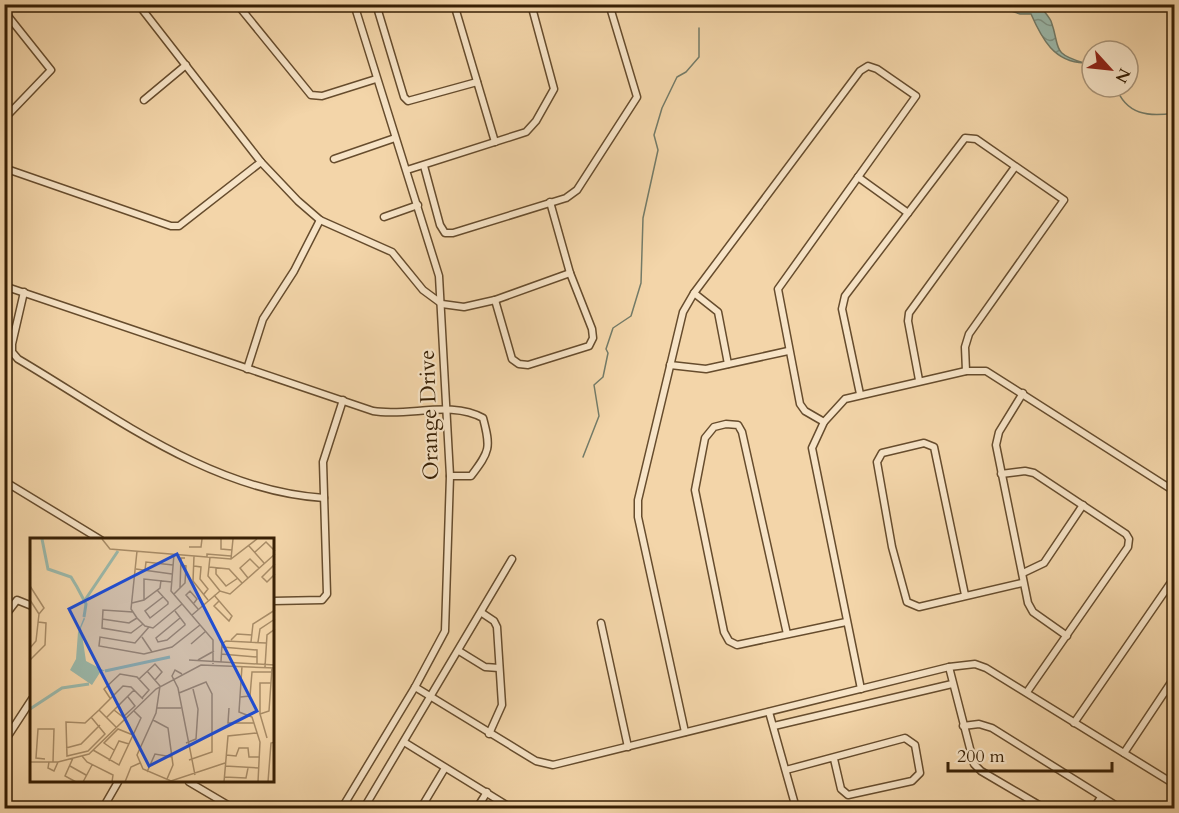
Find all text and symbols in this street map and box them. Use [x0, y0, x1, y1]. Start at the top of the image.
north arrow [1080, 39, 1140, 99]
text: N [1109, 64, 1135, 87]
street label: Orange Drive [412, 349, 446, 481]
inset map [30, 538, 274, 783]
scale bar [948, 735, 1112, 773]
text: 200 m [957, 744, 1005, 769]

